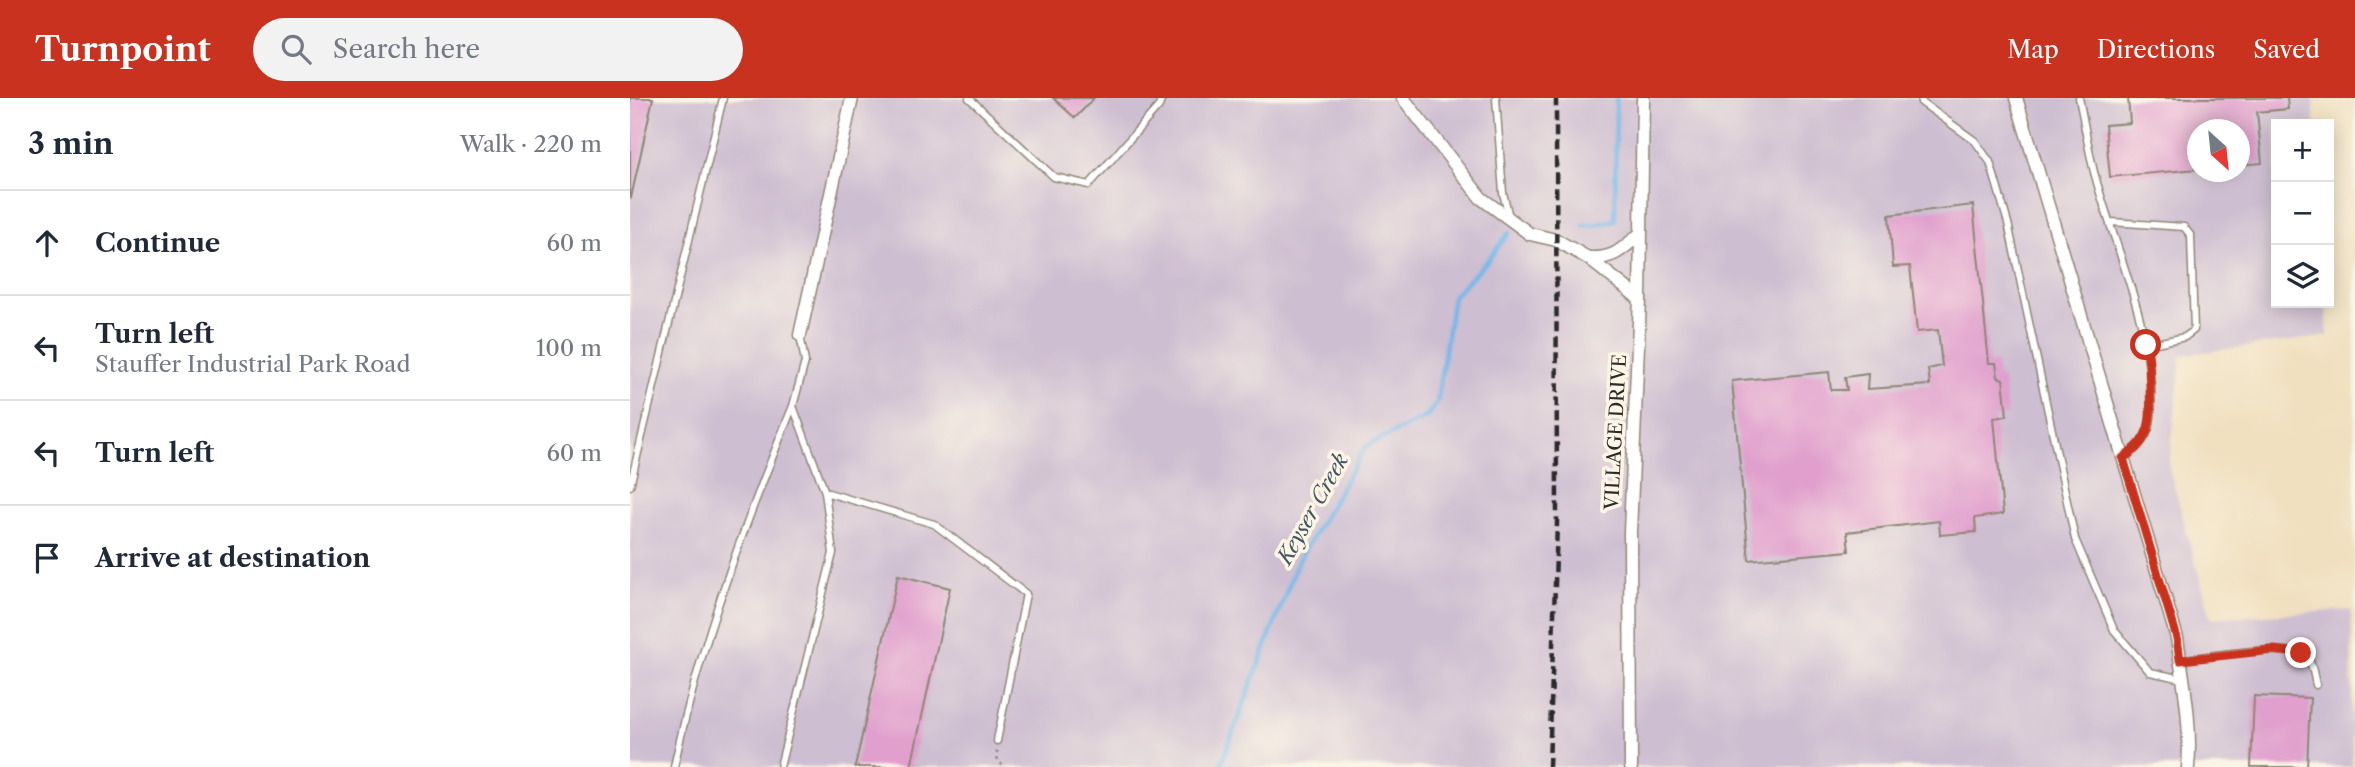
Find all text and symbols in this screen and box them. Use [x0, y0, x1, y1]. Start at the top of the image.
search box [253, 18, 743, 81]
text: Turnpoint [35, 29, 211, 70]
icon: search [277, 30, 315, 68]
text: Search here [333, 33, 480, 65]
text: Map [2007, 35, 2059, 64]
text: Directions [2097, 35, 2215, 64]
text: Saved [2253, 35, 2320, 64]
north arrow [2187, 119, 2250, 182]
map controls [2271, 119, 2334, 308]
button: + [2271, 119, 2334, 182]
text: 3 min [28, 125, 114, 162]
text: Walk · 220 m [460, 130, 602, 158]
button: − [2271, 182, 2334, 245]
icon: ahead [28, 224, 66, 262]
text: Continue [95, 227, 220, 259]
text: 60 m [546, 229, 602, 257]
button: layers [2271, 245, 2334, 308]
text: Turn left [95, 318, 214, 350]
icon: left [28, 329, 66, 367]
route start [2130, 329, 2161, 360]
text: 100 m [536, 334, 602, 362]
text: Stauffer Industrial Park Road [95, 350, 411, 378]
street label: VILLAGE DRIVE [1600, 354, 1631, 511]
icon: left [28, 434, 66, 472]
text: Turn left [95, 437, 214, 469]
text: 60 m [546, 439, 602, 467]
water label: Keyser Creek [1271, 449, 1353, 570]
icon: arrive [28, 539, 66, 577]
text: Arrive at destination [95, 542, 370, 574]
route end [2285, 637, 2316, 668]

